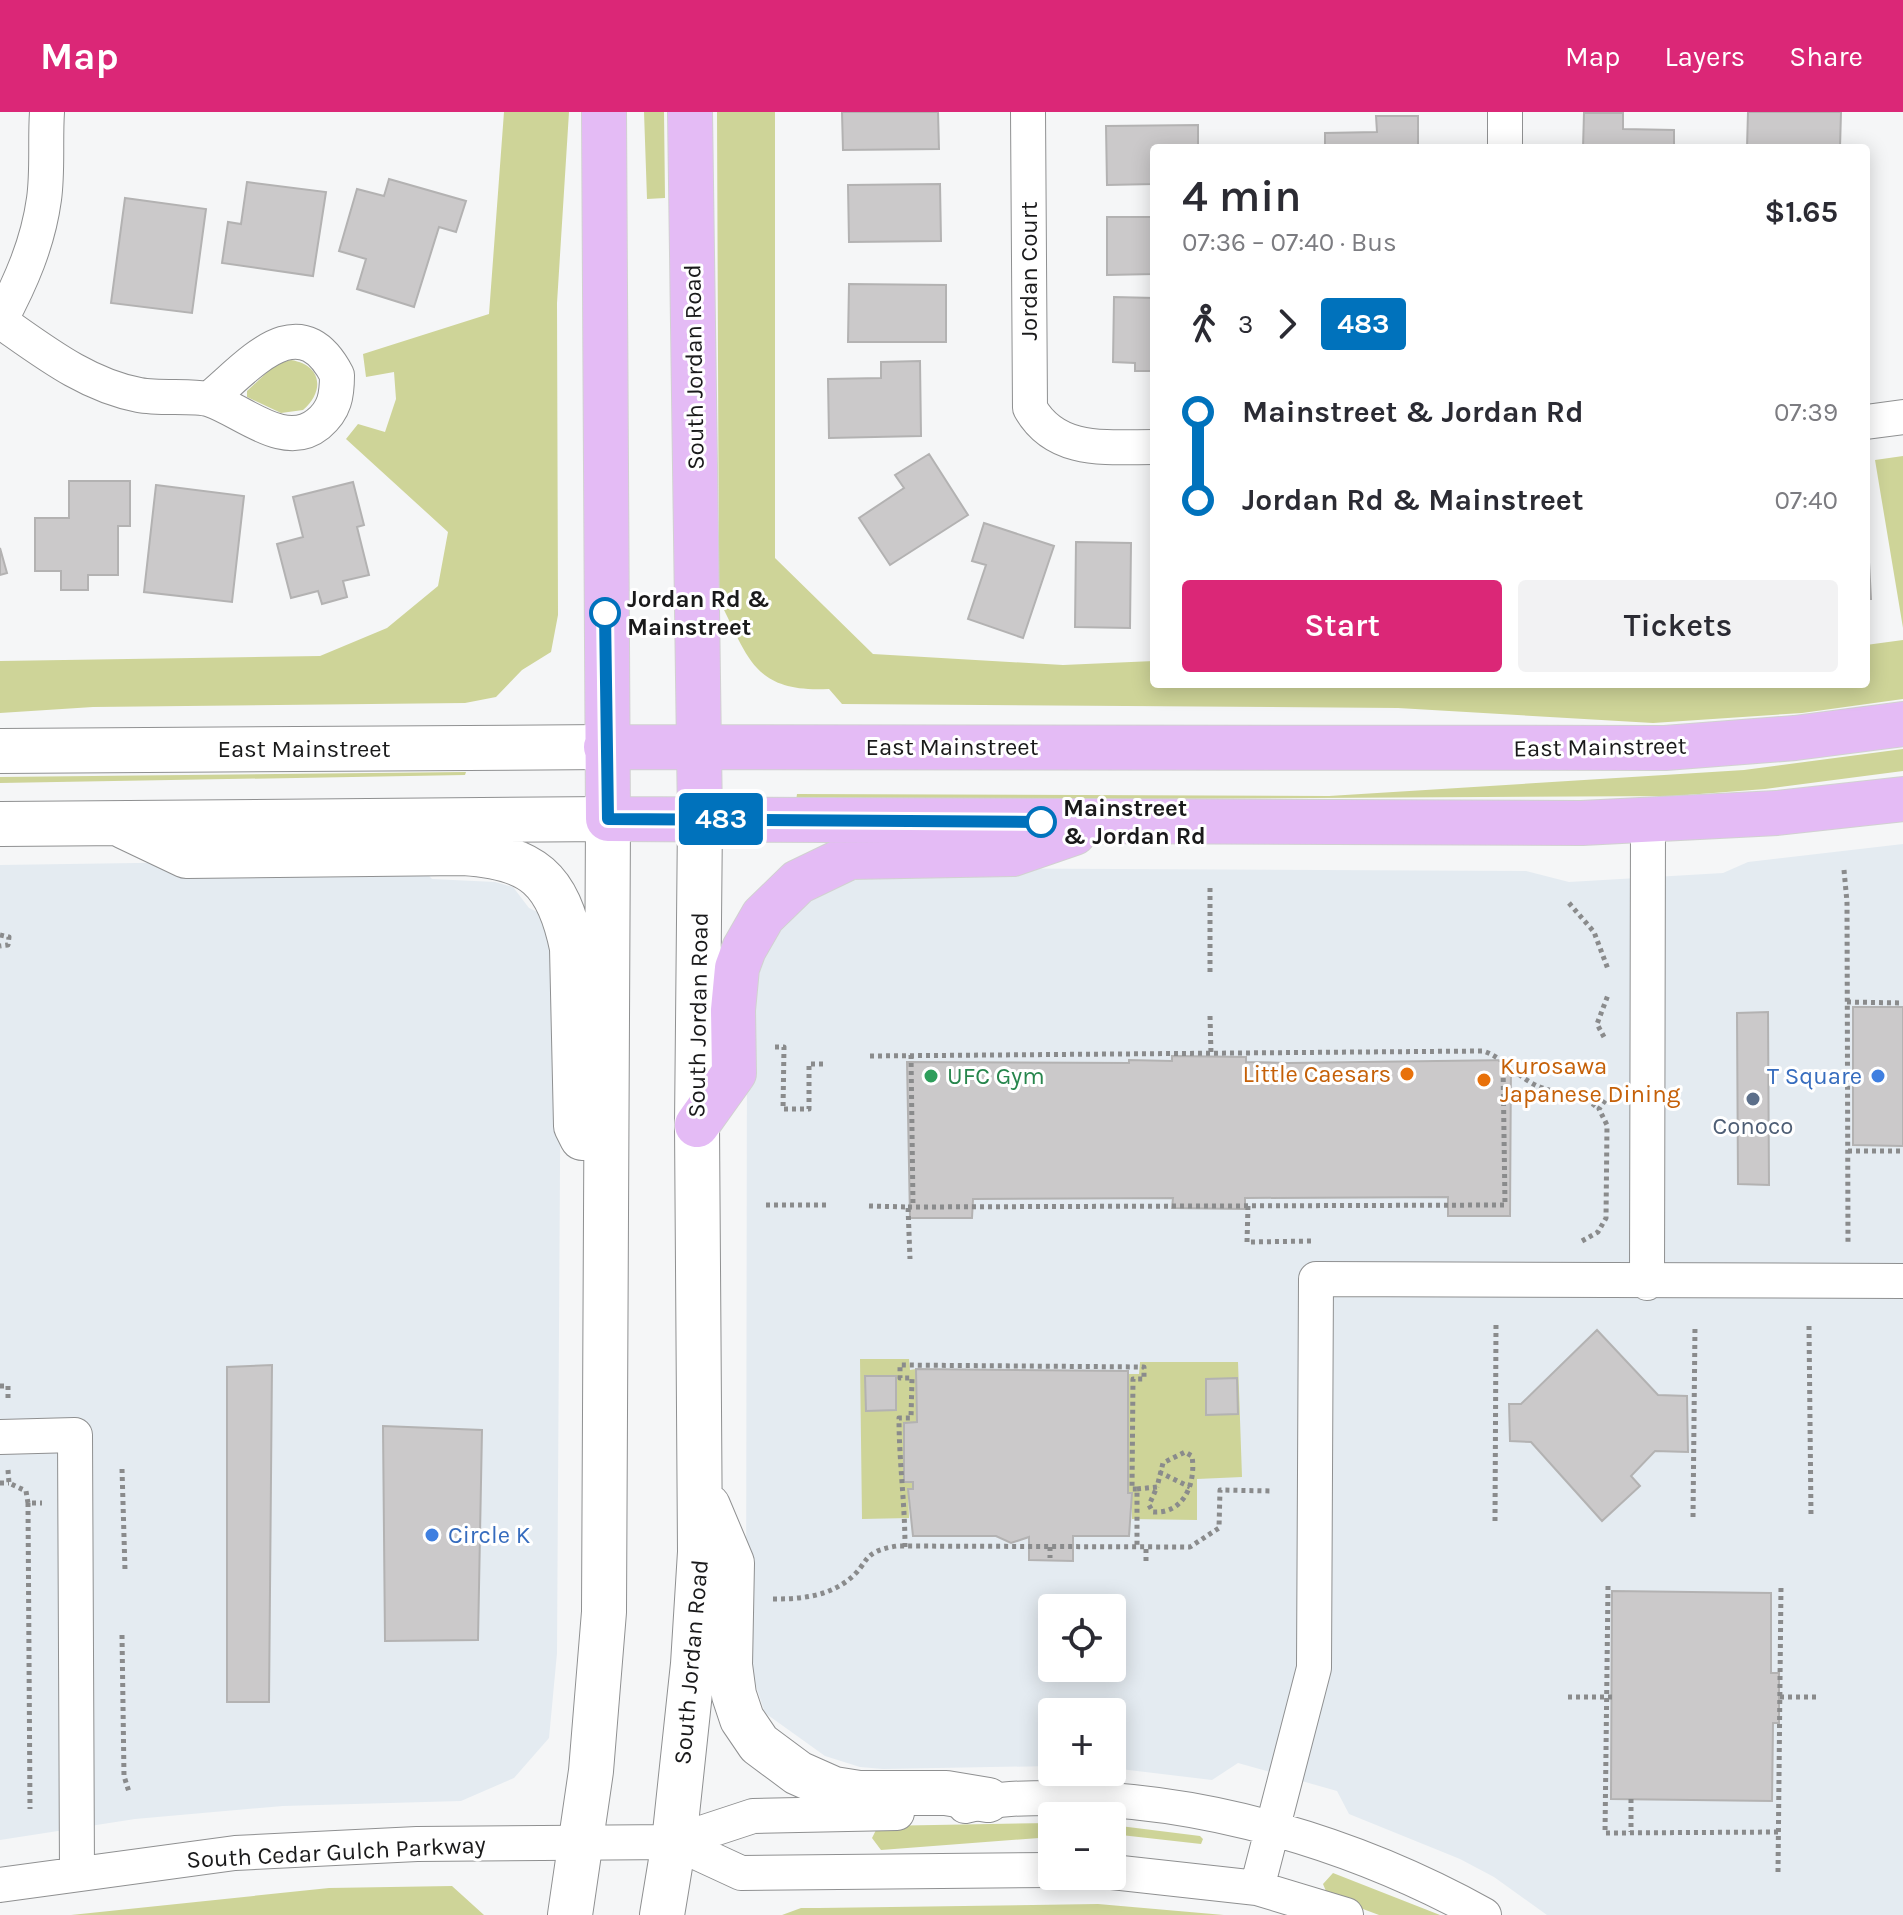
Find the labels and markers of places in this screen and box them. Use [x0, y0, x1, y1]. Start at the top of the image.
place label: Jordan Rd & Mainstreet [627, 585, 770, 641]
marker: Jordan Rd & Mainstreet [590, 598, 620, 628]
place label: Mainstreet & Jordan Rd [1063, 794, 1206, 850]
marker: Mainstreet & Jordan Rd [1026, 807, 1056, 837]
place label: Kurosawa Japanese Dining [1500, 1052, 1681, 1108]
place label: Little Caesars [1242, 1060, 1391, 1088]
place label: UFC Gym [947, 1062, 1045, 1090]
place label: T Square [1767, 1062, 1862, 1090]
marker: Little Caesars [1398, 1065, 1416, 1083]
marker: UFC Gym [922, 1067, 940, 1085]
marker: T Square [1869, 1067, 1887, 1085]
marker: Kurosawa Japanese Dining [1475, 1071, 1493, 1089]
marker: Conoco [1744, 1090, 1762, 1108]
place label: Conoco [1713, 1112, 1793, 1140]
place label: Circle K [448, 1521, 531, 1549]
marker: Circle K [423, 1526, 441, 1544]

